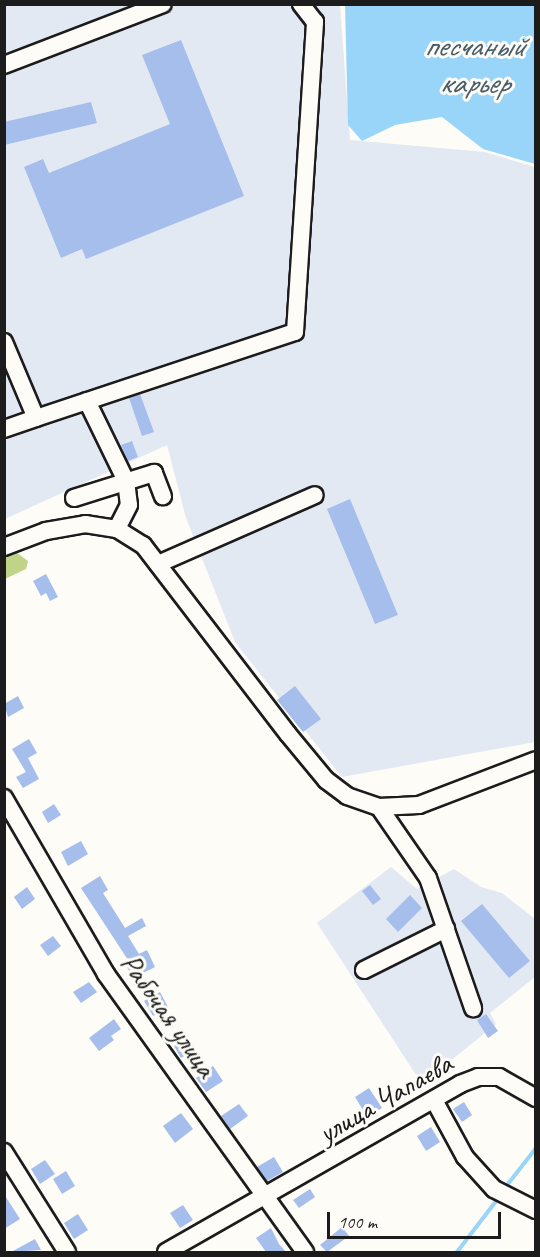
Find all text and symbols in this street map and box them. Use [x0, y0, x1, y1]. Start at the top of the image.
water label: песчаный карьер [424, 28, 524, 103]
street label: Рабочая улица [113, 945, 225, 1085]
street label: улица Чапаева [312, 1045, 458, 1151]
scale bar [330, 1200, 504, 1238]
text: 100 m [338, 1211, 377, 1233]

